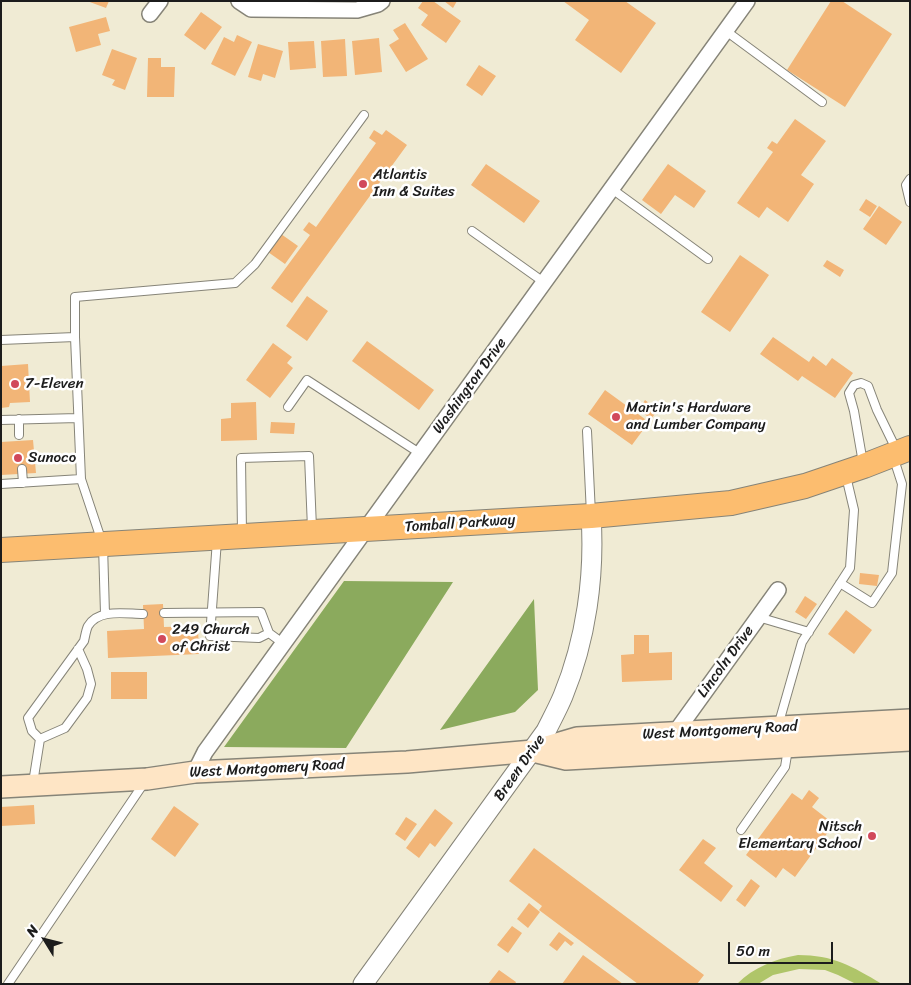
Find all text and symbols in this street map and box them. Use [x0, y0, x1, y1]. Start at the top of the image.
place label: Atlantis Inn & Suites [373, 166, 455, 201]
marker: Atlantis Inn & Suites [357, 178, 369, 190]
street label: Washington Drive [429, 335, 511, 437]
place label: 7-Eleven [25, 375, 84, 393]
marker: 7-Eleven [9, 378, 21, 390]
place label: Martin's Hardware and Lumber Company [626, 399, 766, 434]
marker: Martin's Hardware and Lumber Company [610, 411, 622, 423]
place label: Sunoco [28, 449, 76, 467]
marker: Sunoco [12, 452, 24, 464]
street label: Tomball Parkway [404, 511, 516, 537]
place label: 249 Church of Christ [172, 621, 250, 656]
street label: Lincoln Drive [694, 623, 758, 701]
marker: 249 Church of Christ [156, 633, 168, 645]
street label: West Montgomery Road [642, 718, 798, 744]
street label: Breen Drive [491, 731, 549, 805]
street label: West Montgomery Road [189, 756, 345, 782]
place label: Nitsch Elementary School [738, 818, 862, 853]
marker: Nitsch Elementary School [866, 830, 878, 842]
north arrow [20, 915, 70, 965]
text: N [19, 920, 45, 942]
scale bar [731, 932, 836, 964]
text: 50 m [736, 938, 770, 964]

